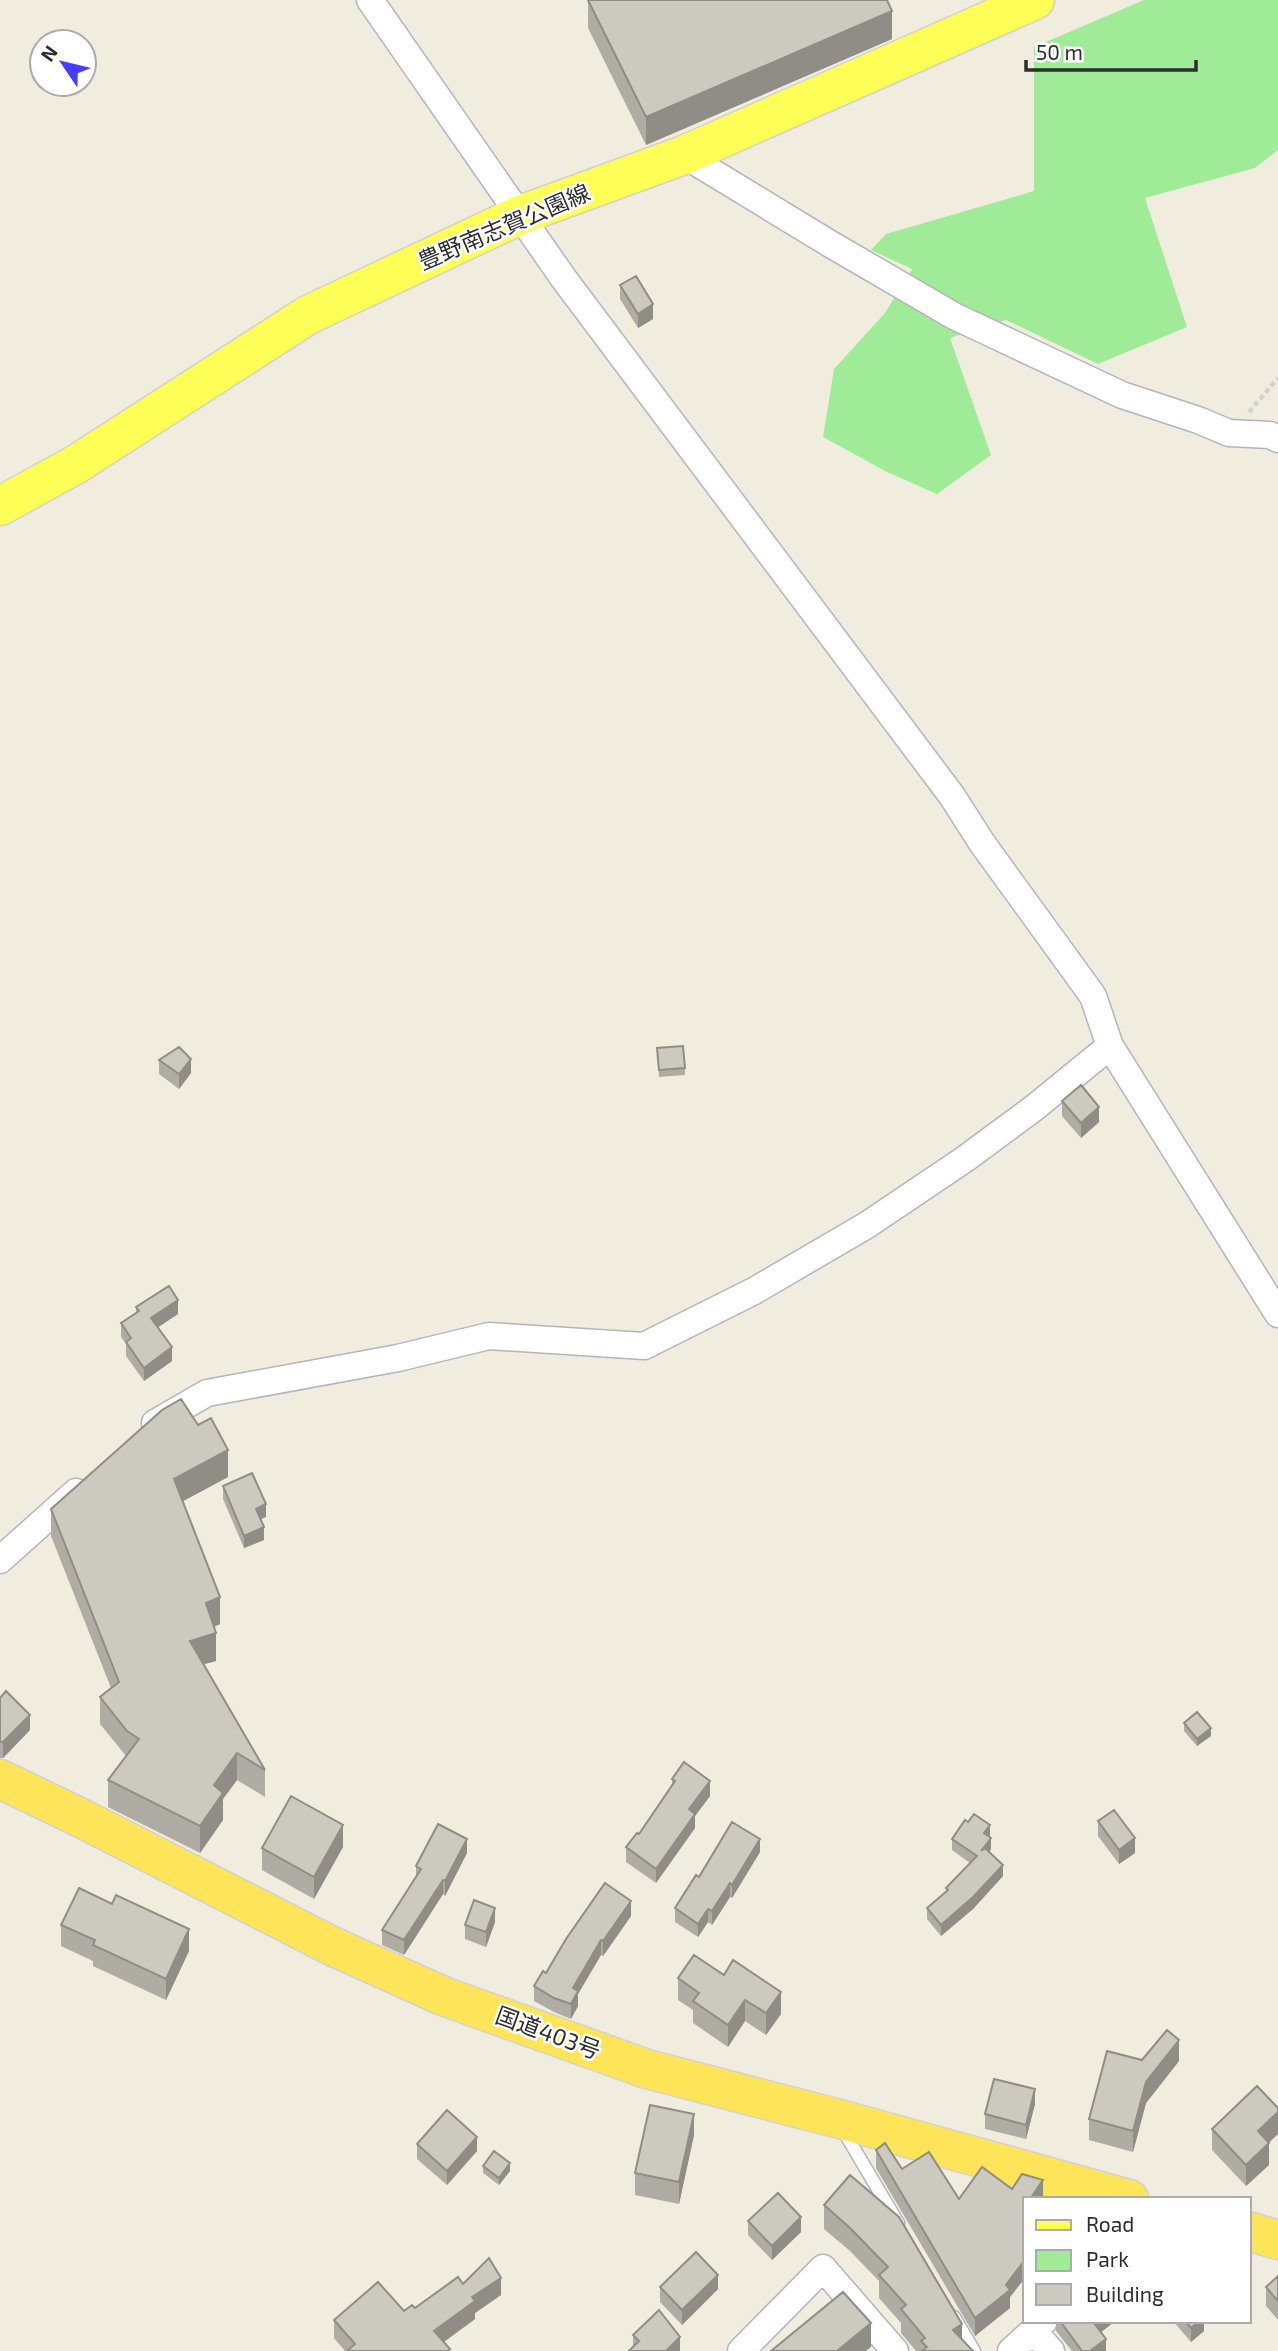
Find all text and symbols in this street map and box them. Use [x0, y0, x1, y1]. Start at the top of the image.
north arrow [28, 28, 98, 98]
scale bar [1026, 28, 1196, 72]
text: 50 m [1036, 39, 1083, 64]
text: N [35, 41, 62, 65]
street label: 豊野南志賀公園線 [413, 177, 594, 275]
street label: 国道403号 [492, 2000, 605, 2064]
legend [1023, 2197, 1250, 2323]
text: Road [1086, 2211, 1134, 2236]
text: Park [1086, 2246, 1129, 2271]
text: Building [1086, 2281, 1164, 2306]

